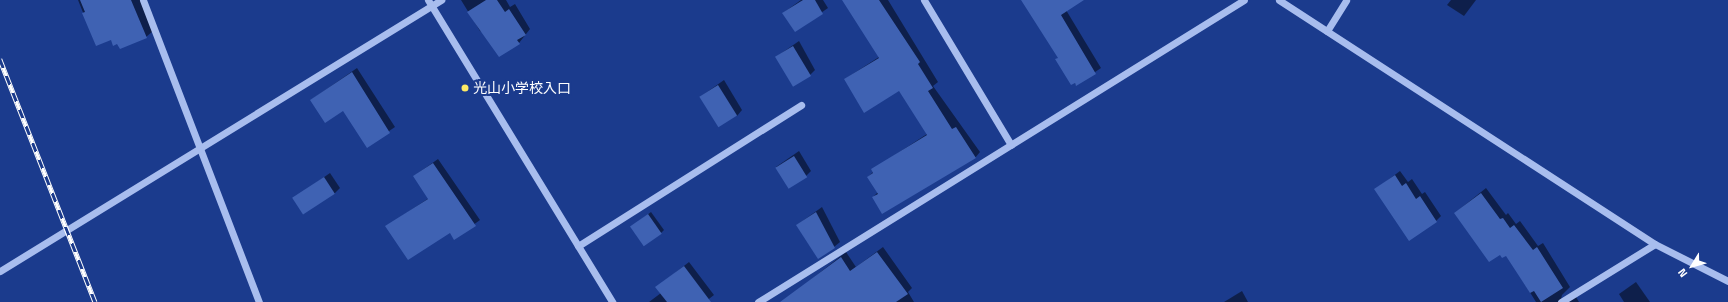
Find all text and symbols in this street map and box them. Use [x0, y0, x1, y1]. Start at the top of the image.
place label: 光山小学校入口 [473, 80, 571, 96]
marker: 光山小学校入口 [460, 83, 470, 93]
north arrow [1672, 246, 1712, 286]
text: N [1674, 265, 1691, 281]

